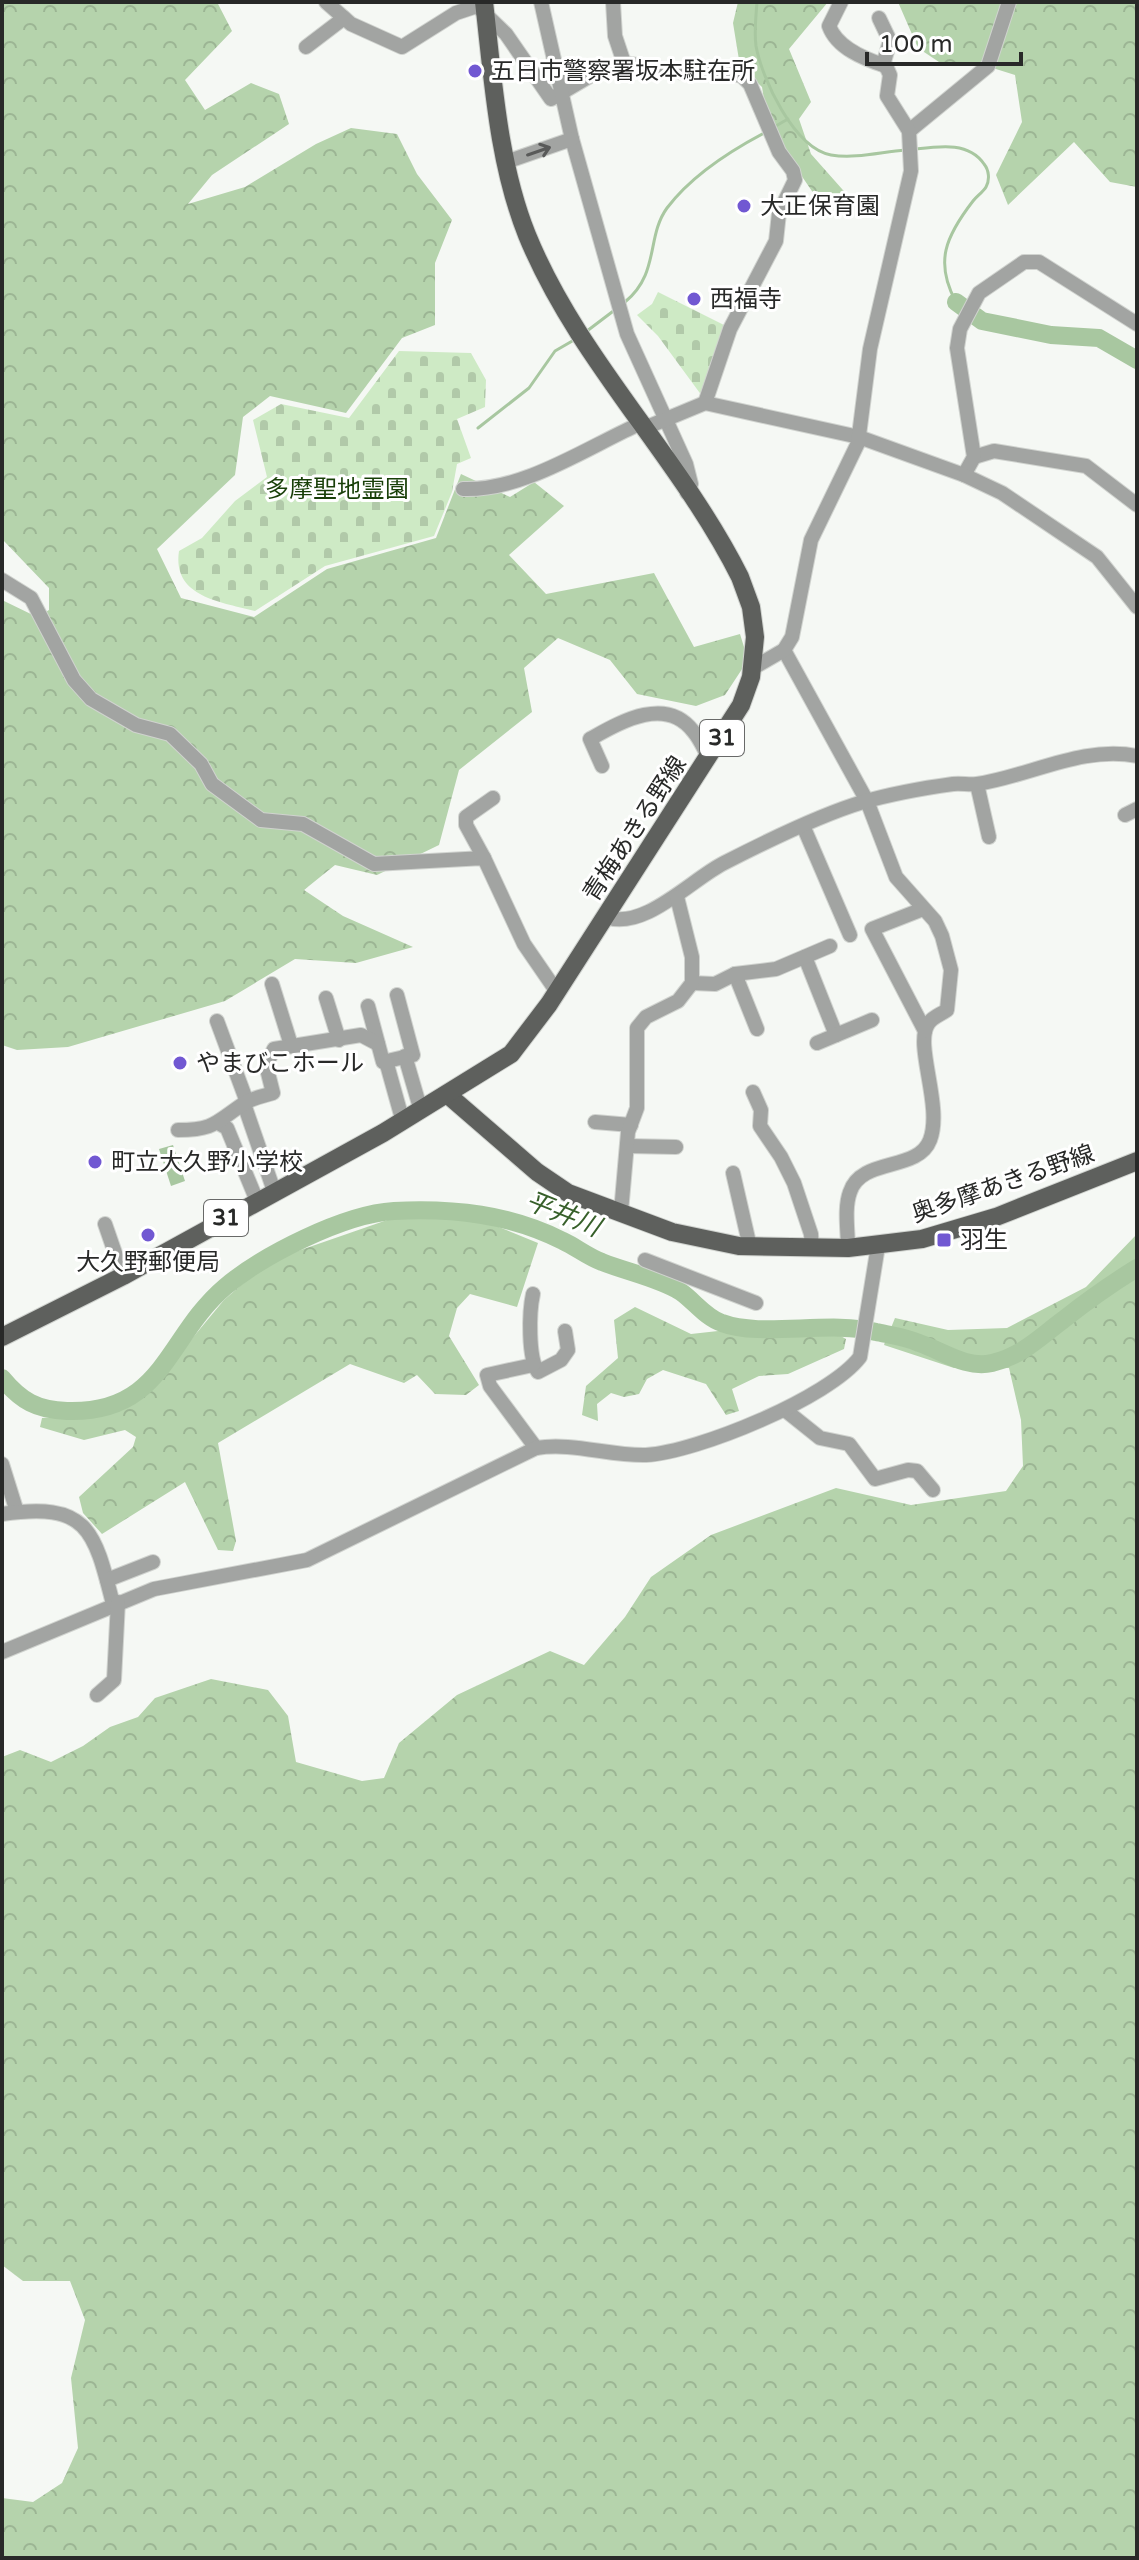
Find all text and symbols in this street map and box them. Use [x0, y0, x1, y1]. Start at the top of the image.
scale bar [867, 16, 1021, 66]
text: 100 m [879, 30, 953, 59]
place label: 五日市警察署坂本駐在所 [491, 57, 755, 86]
marker: 五日市警察署坂本駐在所 [466, 62, 484, 80]
one-way arrow [526, 142, 551, 157]
place label: 大正保育園 [760, 192, 880, 221]
marker: 大正保育園 [735, 197, 753, 215]
place label: 西福寺 [710, 285, 782, 314]
marker: 西福寺 [685, 290, 703, 308]
park label: 多摩聖地霊園 [265, 475, 409, 504]
road number: 31 [700, 720, 744, 756]
street label: 青梅あきる野線 [577, 751, 693, 907]
place label: やまびこホール [196, 1049, 364, 1078]
marker: やまびこホール [171, 1054, 189, 1072]
street label: 奥多摩あきる野線 [908, 1139, 1098, 1229]
place label: 町立大久野小学校 [111, 1148, 303, 1177]
marker: 町立大久野小学校 [86, 1153, 104, 1171]
water label: 平井川 [521, 1185, 608, 1244]
road number: 31 [204, 1200, 248, 1236]
marker: 大久野郵便局 [139, 1226, 157, 1244]
place label: 羽生 [960, 1226, 1008, 1255]
marker: 羽生 [935, 1231, 953, 1249]
place label: 大久野郵便局 [76, 1248, 220, 1277]

